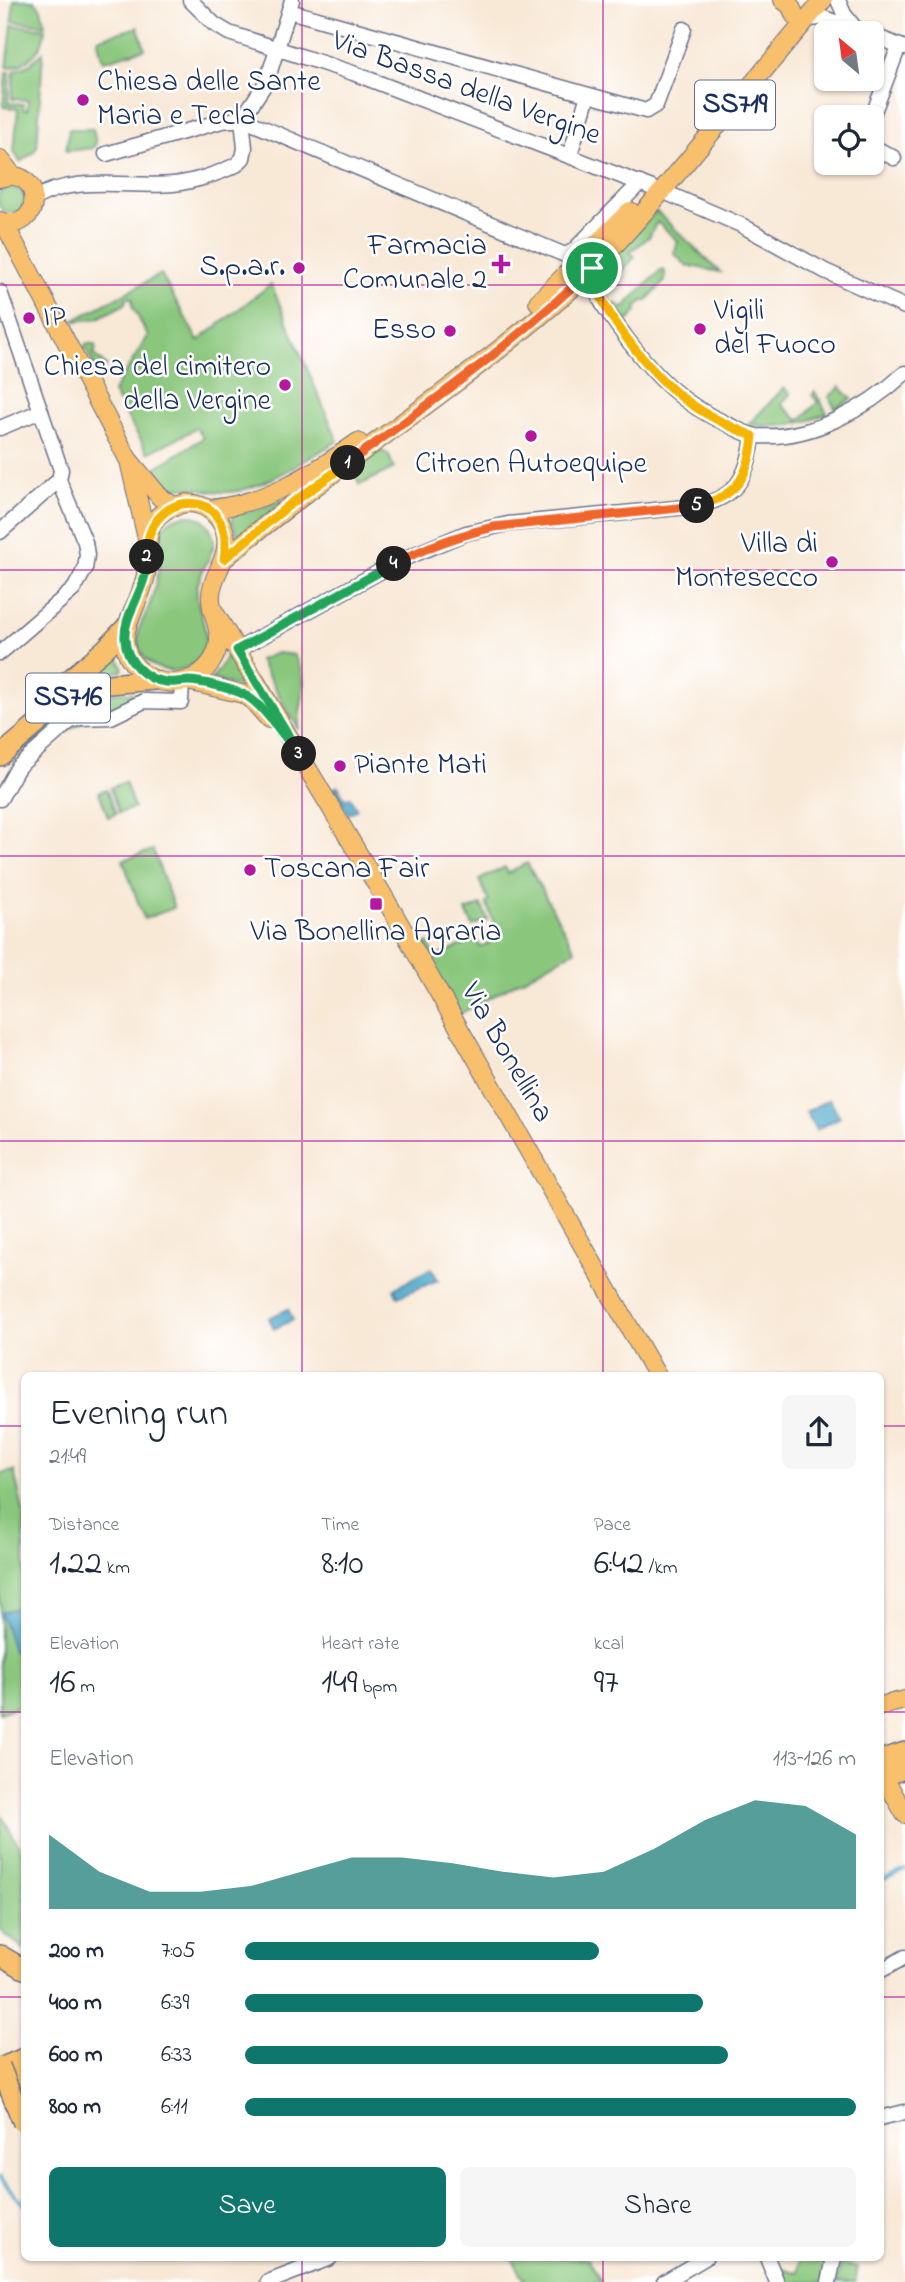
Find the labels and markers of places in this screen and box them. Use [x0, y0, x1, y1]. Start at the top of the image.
place label: Chiesa delle Sante Maria e Tecla [97, 61, 321, 139]
marker: Chiesa delle Sante Maria e Tecla [75, 92, 91, 108]
place label: Farmacia Comunale 2 [343, 225, 487, 303]
pin [562, 238, 622, 298]
place label: S.p.a.r. [199, 246, 285, 290]
marker: Farmacia Comunale 2 [493, 256, 509, 272]
marker: S.p.a.r. [291, 260, 307, 276]
place label: Vigili del Fuoco [713, 290, 836, 368]
place label: IP [43, 296, 66, 340]
place label: Esso [372, 309, 436, 353]
marker: IP [21, 310, 37, 326]
marker: Vigili del Fuoco [692, 321, 708, 337]
marker: Esso [442, 323, 458, 339]
place label: Chiesa del cimitero della Vergine [44, 346, 272, 424]
marker: Chiesa del cimitero della Vergine [277, 377, 293, 393]
marker: Citroen Autoequipe [523, 428, 539, 444]
place label: Citroen Autoequipe [415, 443, 648, 487]
pin: 1 [330, 446, 366, 480]
pin: 5 [680, 489, 714, 524]
place label: Villa di Montesecco [675, 523, 818, 601]
pin: 2 [130, 540, 164, 574]
pin: 4 [376, 546, 412, 582]
marker: Villa di Montesecco [824, 554, 840, 570]
pin: 3 [282, 736, 316, 772]
place label: Piante Mati [354, 744, 487, 788]
marker: Piante Mati [332, 758, 348, 774]
place label: Toscana Fair [264, 848, 430, 892]
marker: Toscana Fair [242, 862, 258, 878]
marker: Via Bonellina Agraria [368, 896, 384, 912]
place label: Via Bonellina Agraria [249, 911, 502, 955]

